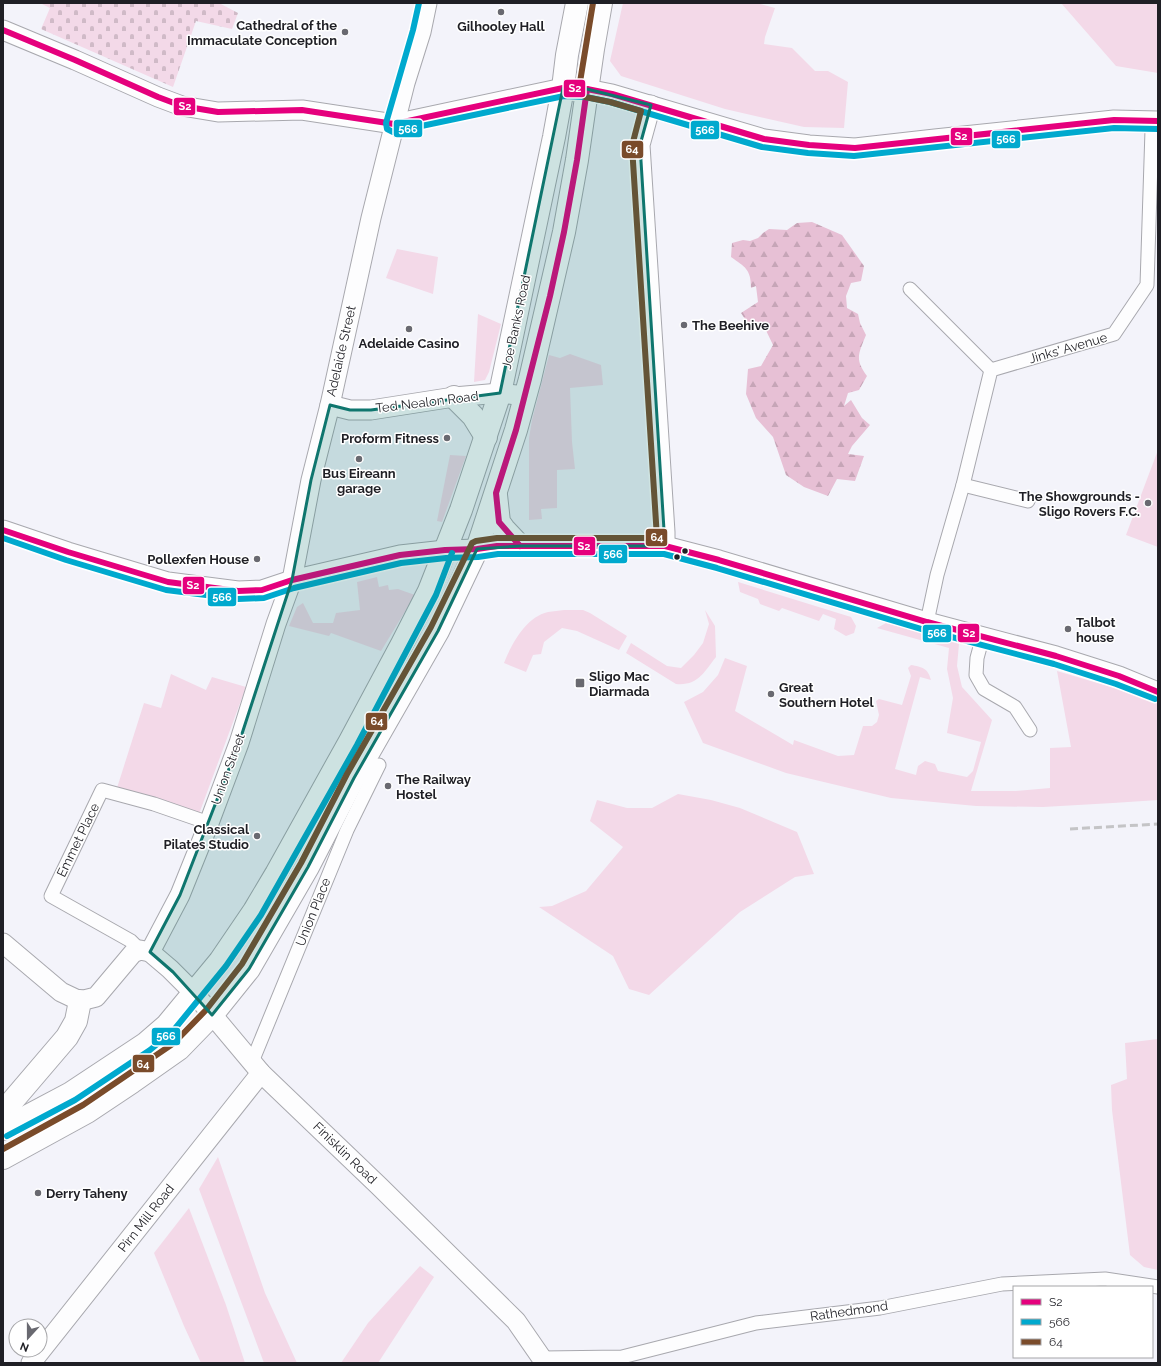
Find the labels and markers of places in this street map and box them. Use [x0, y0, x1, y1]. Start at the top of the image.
marker: Gilhooley Hall [496, 7, 506, 17]
place label: Cathedral of the Immaculate Conception [187, 18, 337, 48]
place label: Gilhooley Hall [457, 19, 546, 34]
marker: Cathedral of the Immaculate Conception [340, 27, 350, 37]
place label: The Beehive [692, 318, 769, 333]
marker: The Beehive [679, 320, 689, 330]
marker: Adelaide Casino [404, 324, 414, 334]
place label: Adelaide Casino [359, 336, 459, 351]
place label: Proform Fitness [341, 431, 440, 446]
marker: Proform Fitness [442, 433, 452, 443]
marker: Bus Eireann garage [354, 454, 364, 464]
place label: Bus Eireann garage [322, 466, 396, 496]
place label: The Showgrounds - Sligo Rovers F.C. [1019, 489, 1140, 519]
marker: The Showgrounds - Sligo Rovers F.C. [1143, 498, 1153, 508]
unlabelled marker [680, 546, 690, 556]
place label: Pollexfen House [147, 552, 249, 567]
unlabelled marker [672, 552, 682, 562]
marker: Pollexfen House [252, 554, 262, 564]
place label: Talbot house [1076, 615, 1116, 645]
marker: Talbot house [1063, 624, 1073, 634]
place label: Sligo Mac Diarmada [589, 669, 650, 699]
marker: Sligo Mac Diarmada [574, 677, 586, 689]
place label: Great Southern Hotel [779, 680, 875, 710]
marker: Great Southern Hotel [766, 689, 776, 699]
place label: The Railway Hostel [396, 772, 471, 802]
marker: The Railway Hostel [383, 781, 393, 791]
place label: Classical Pilates Studio [163, 822, 250, 852]
marker: Classical Pilates Studio [252, 831, 262, 841]
place label: Derry Taheny [46, 1186, 128, 1201]
marker: Derry Taheny [33, 1188, 43, 1198]

